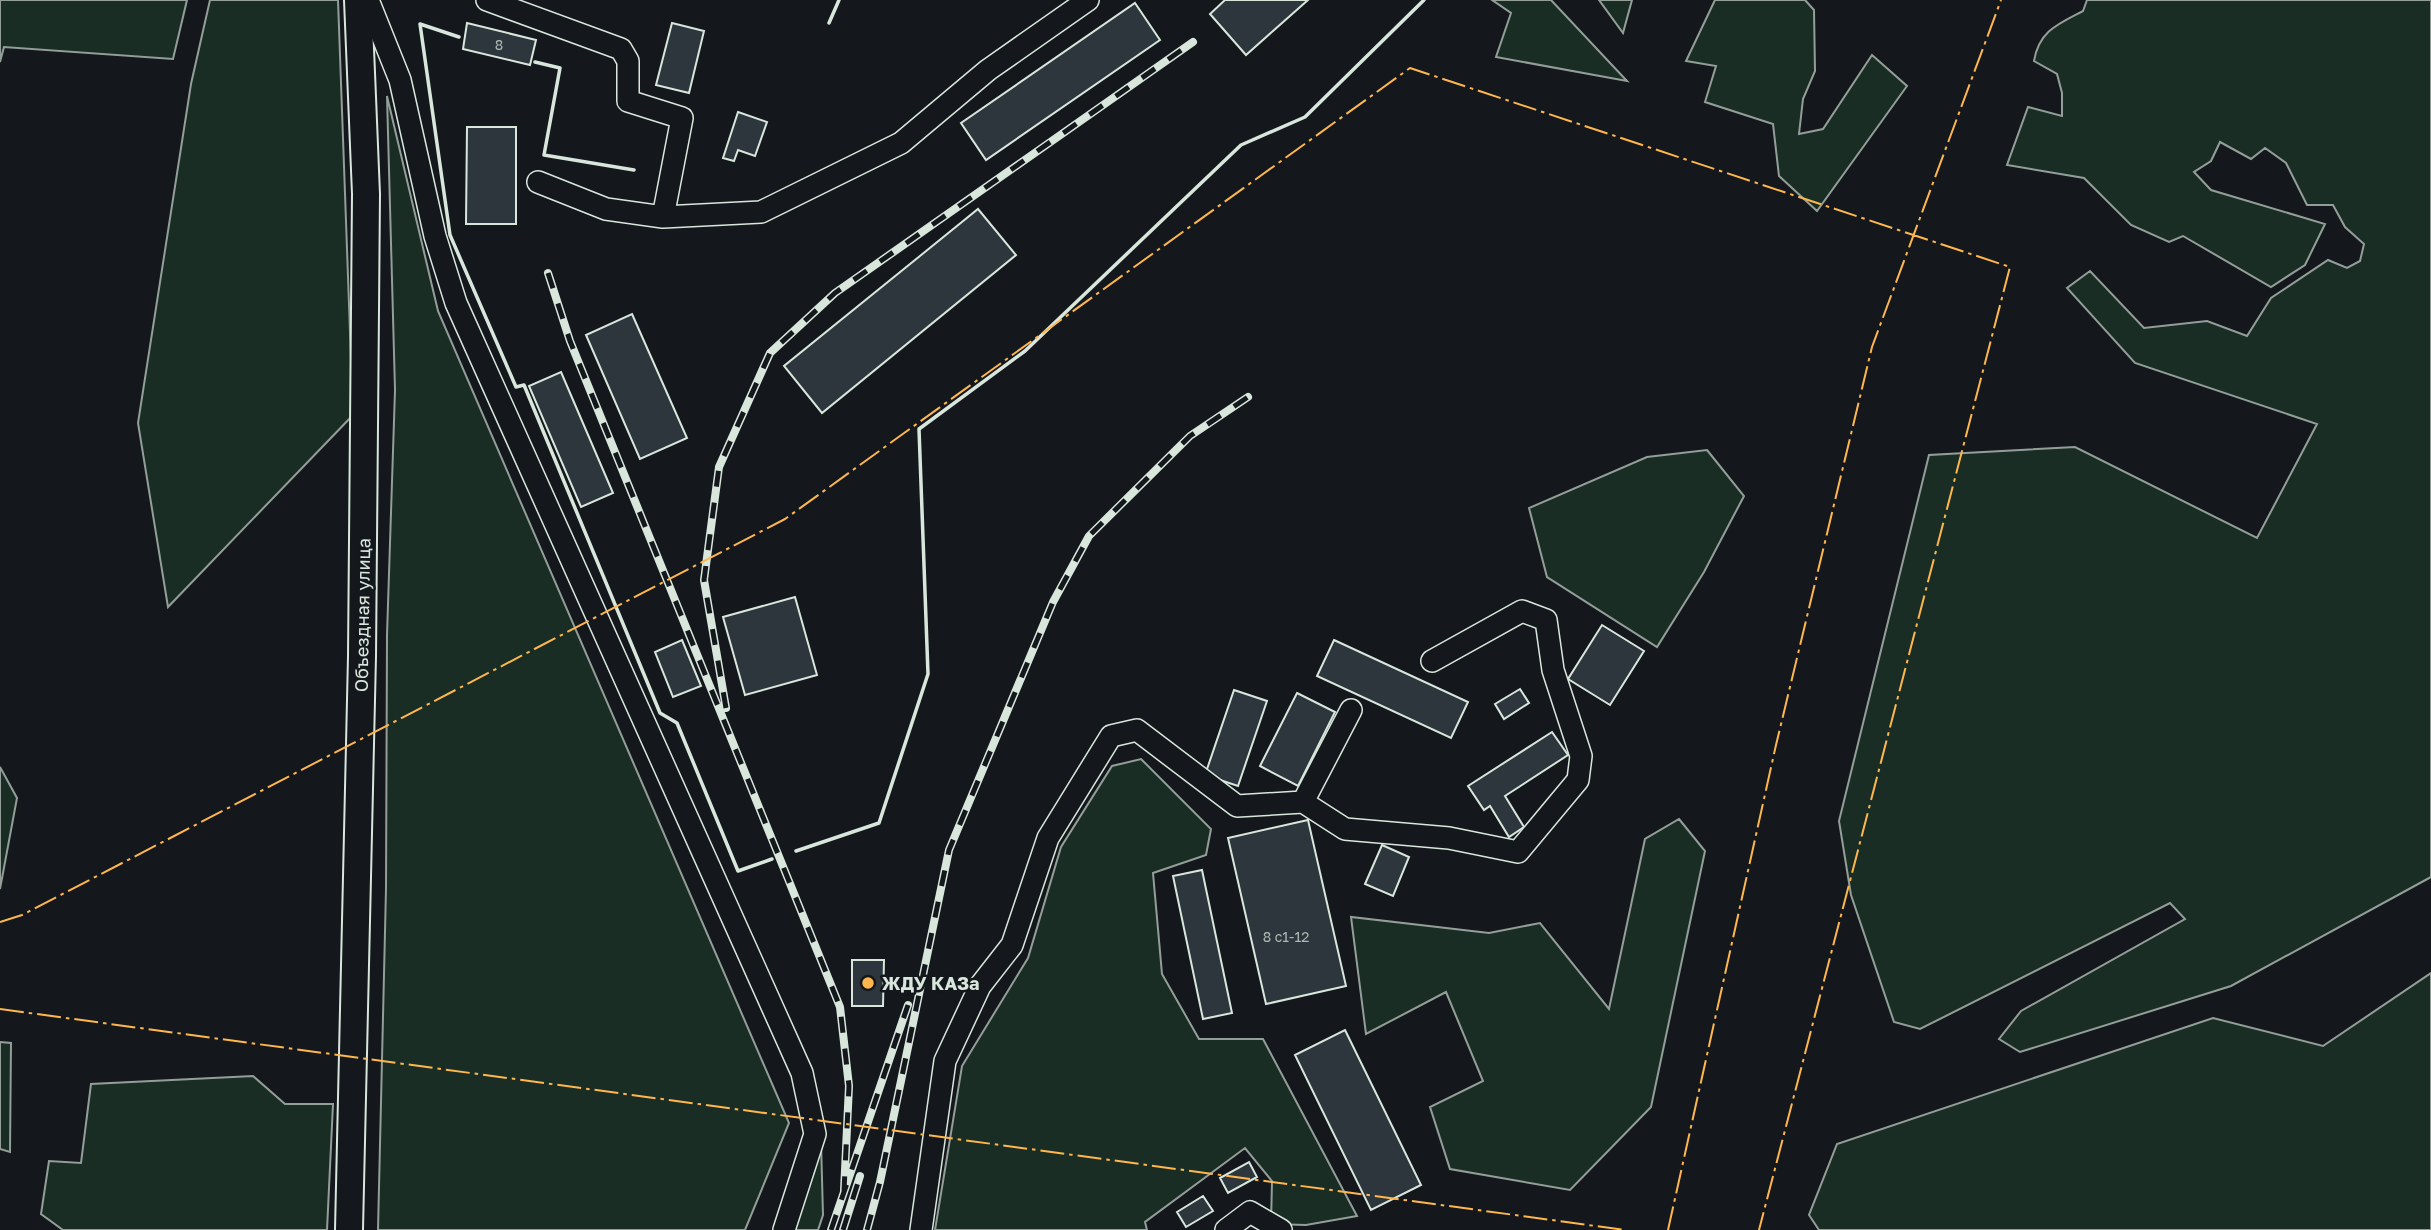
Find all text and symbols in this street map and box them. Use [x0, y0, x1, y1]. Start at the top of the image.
house number: 8 [495, 36, 503, 53]
street label: Объездная улица [350, 538, 374, 692]
house number: 8 с1-12 [1263, 928, 1309, 945]
place label: ЖДУ КАЗа [882, 972, 979, 994]
marker: ЖДУ КАЗа [860, 975, 876, 991]

